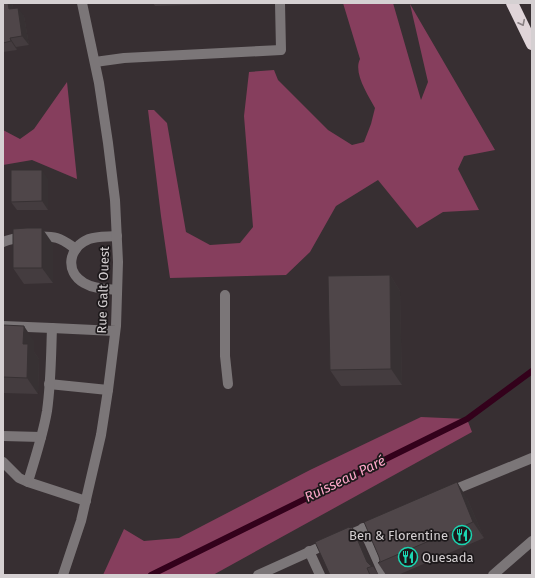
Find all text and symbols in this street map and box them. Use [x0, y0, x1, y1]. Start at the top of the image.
one-way arrow [517, 19, 525, 27]
street label: Rue Galt Ouest [94, 246, 112, 334]
water label: Ruisseau Paré [302, 452, 388, 506]
restaurant icon: Ben & Florentine [451, 524, 473, 546]
place label: Ben & Florentine [349, 528, 448, 543]
restaurant icon: Quesada [397, 546, 419, 568]
place label: Quesada [422, 550, 474, 565]

